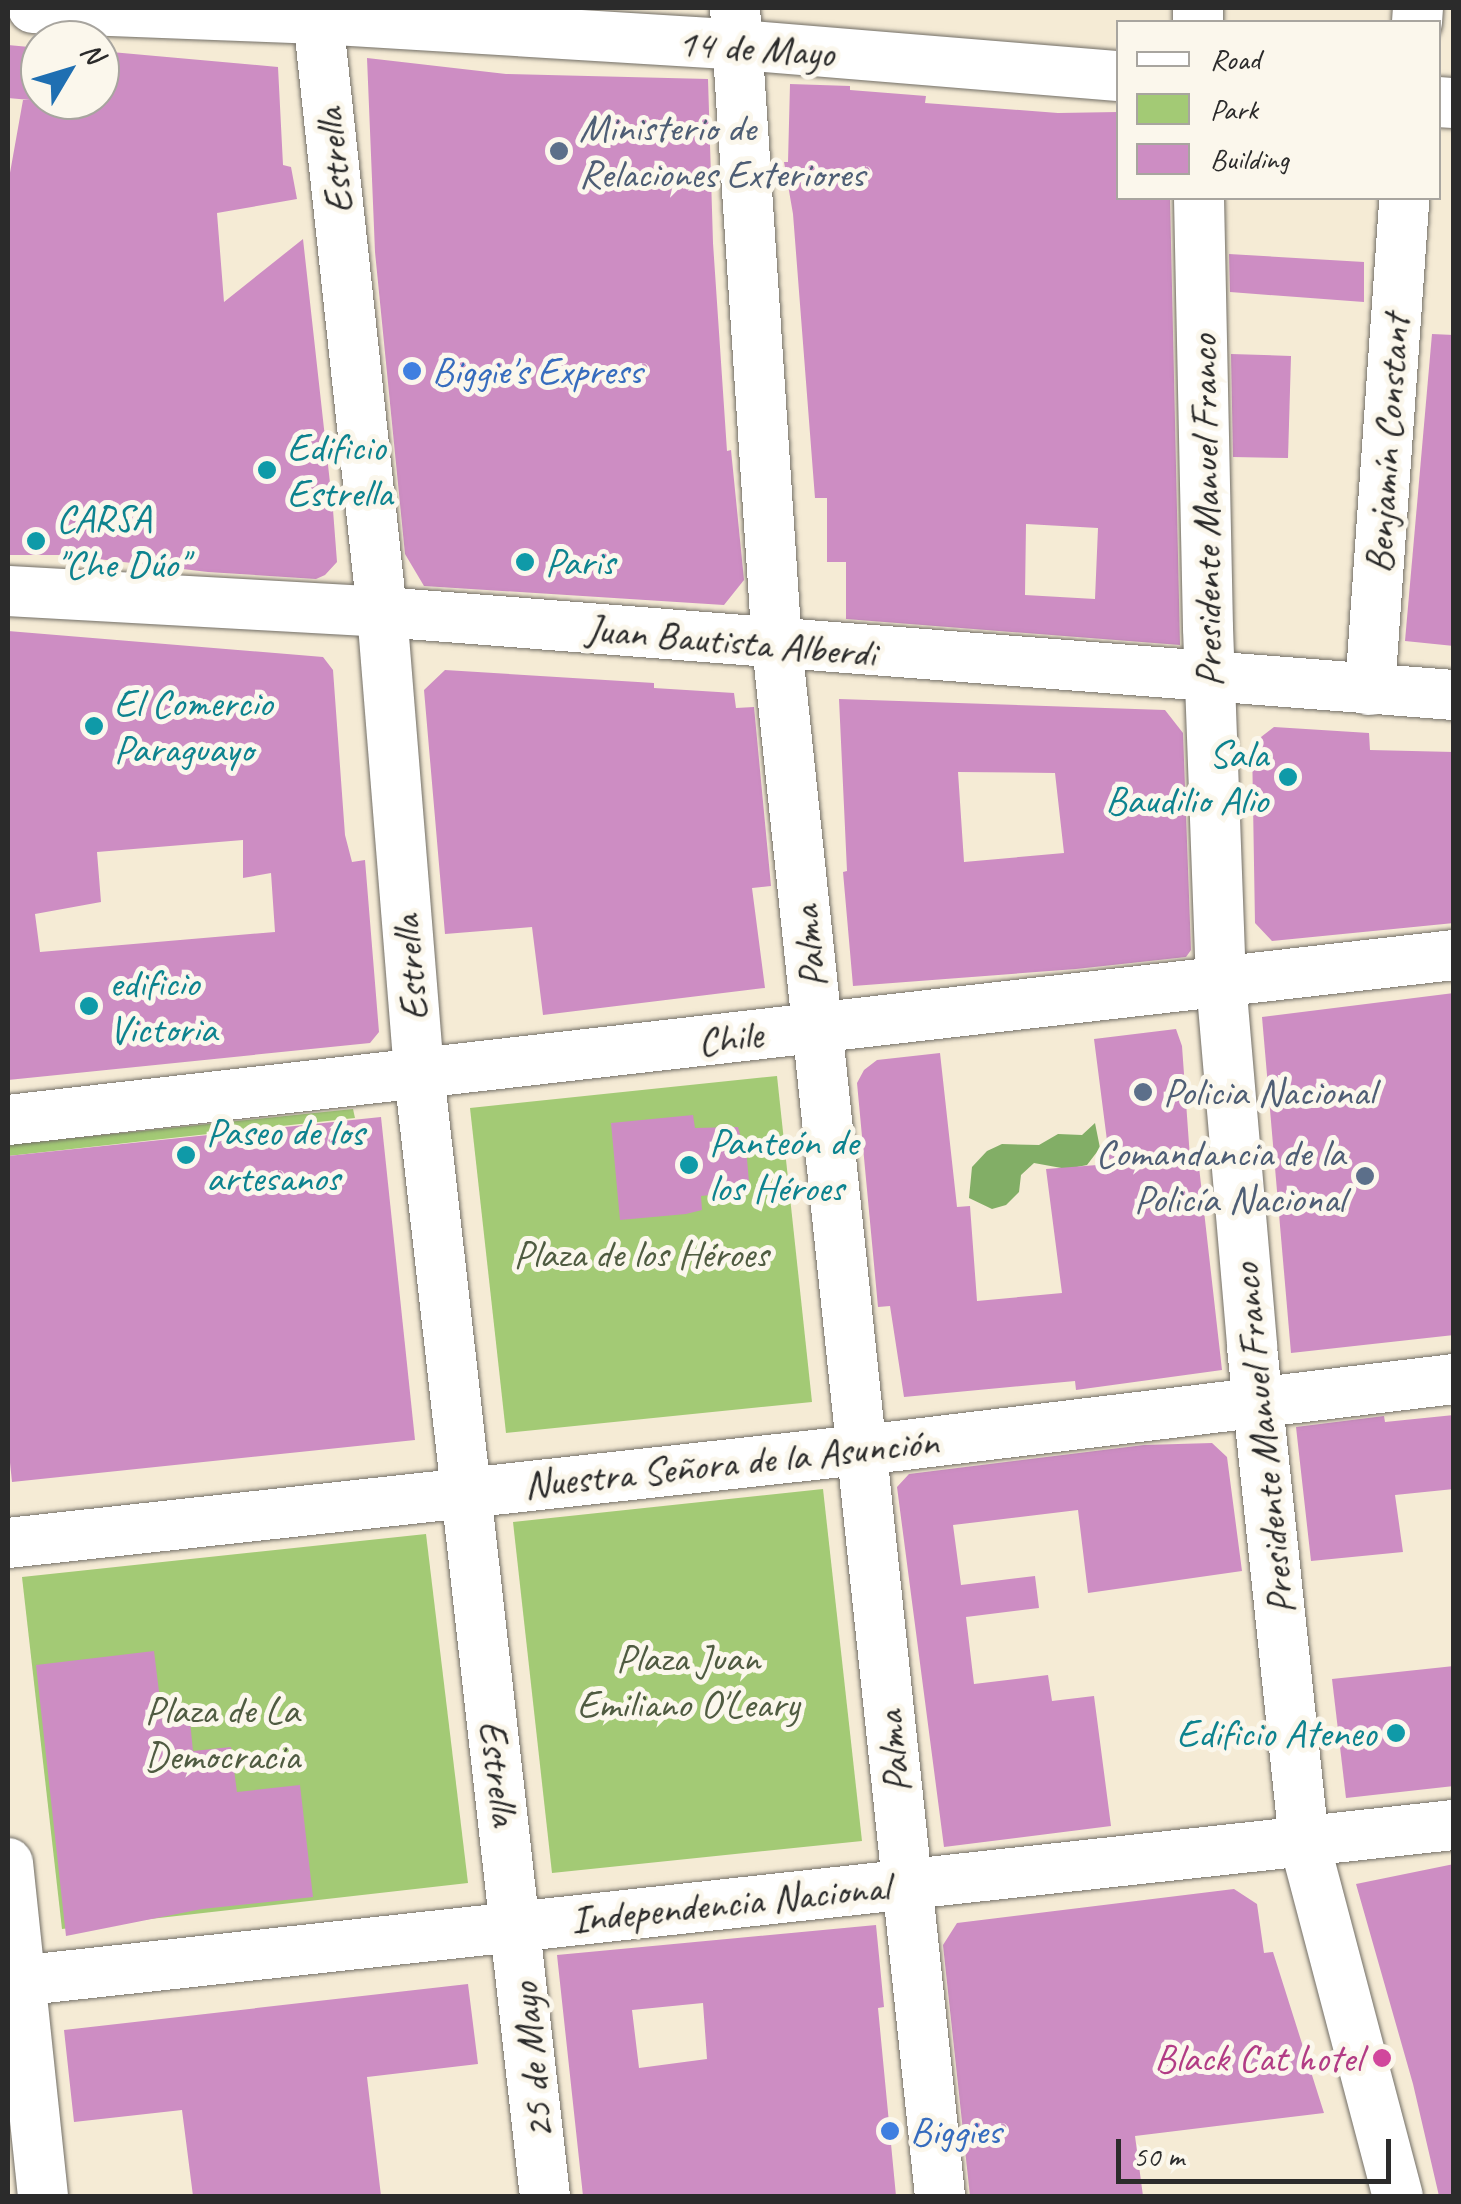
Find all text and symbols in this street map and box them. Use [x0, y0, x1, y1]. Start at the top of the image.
street label: 14 de Mayo [676, 19, 836, 77]
north arrow [20, 20, 120, 120]
legend [1116, 20, 1441, 200]
text: N [73, 35, 112, 70]
text: Road [1210, 40, 1260, 78]
text: Park [1210, 90, 1258, 128]
place label: Ministerio de Relaciones Exteriores [579, 104, 865, 198]
street label: Estrella [305, 106, 363, 216]
marker: Ministerio de Relaciones Exteriores [548, 140, 570, 162]
text: Building [1210, 140, 1289, 178]
street label: Benjamín Constant [1354, 313, 1420, 575]
street label: Presidente Manuel Franco [1179, 333, 1233, 689]
place label: Biggie's Express [432, 347, 643, 395]
marker: Biggie's Express [401, 360, 423, 382]
place label: Edificio Estrella [287, 423, 392, 517]
marker: Edificio Estrella [256, 459, 278, 481]
place label: CARSA "Che Dúo" [56, 494, 187, 588]
marker: CARSA "Che Dúo" [25, 530, 47, 552]
place label: Paris [545, 538, 615, 586]
marker: Paris [514, 551, 536, 573]
street label: Juan Bautista Alberdi [583, 604, 879, 678]
place label: El Comercio Paraguayo [114, 679, 271, 773]
marker: El Comercio Paraguayo [83, 715, 105, 737]
place label: Sala Baudilio Alio [1105, 730, 1268, 824]
marker: Sala Baudilio Alio [1277, 766, 1299, 788]
street label: Palma [781, 904, 837, 990]
street label: Estrella [381, 913, 439, 1023]
place label: edificio Victoria [109, 959, 217, 1053]
marker: edificio Victoria [78, 995, 100, 1017]
street label: Chile [695, 1010, 765, 1066]
place label: Policia Nacional [1163, 1068, 1377, 1116]
marker: Policia Nacional [1132, 1081, 1154, 1103]
place label: Paseo de los artesanos [206, 1108, 364, 1202]
place label: Panteón de los Héroes [709, 1118, 858, 1212]
place label: Comandancia de la Policía Nacional [1096, 1129, 1345, 1223]
marker: Paseo de los artesanos [175, 1144, 197, 1166]
marker: Panteón de los Héroes [678, 1154, 700, 1176]
marker: Comandancia de la Policía Nacional [1354, 1165, 1376, 1187]
park label: Plaza de los Héroes [514, 1230, 768, 1278]
street label: Presidente Manuel Franco [1221, 1260, 1305, 1618]
street label: Nuestra Señora de la Asunción [522, 1417, 940, 1509]
park label: Plaza Juan Emiliano O'Leary [577, 1634, 799, 1728]
park label: Plaza de La Democracia [144, 1686, 300, 1780]
street label: Palma [865, 1709, 921, 1795]
place label: Edificio Ateneo [1177, 1709, 1376, 1757]
street label: Estrella [469, 1718, 529, 1828]
marker: Edificio Ateneo [1385, 1722, 1407, 1744]
street label: Independencia Nacional [567, 1862, 893, 1944]
street label: 25 de Mayo [500, 1980, 564, 2142]
place label: Black Cat hotel [1153, 2034, 1362, 2082]
marker: Black Cat hotel [1371, 2047, 1393, 2069]
place label: Biggies [910, 2107, 1001, 2155]
scale bar [1121, 2119, 1396, 2181]
marker: Biggies [879, 2120, 901, 2142]
text: 50 m [1133, 2137, 1184, 2175]

